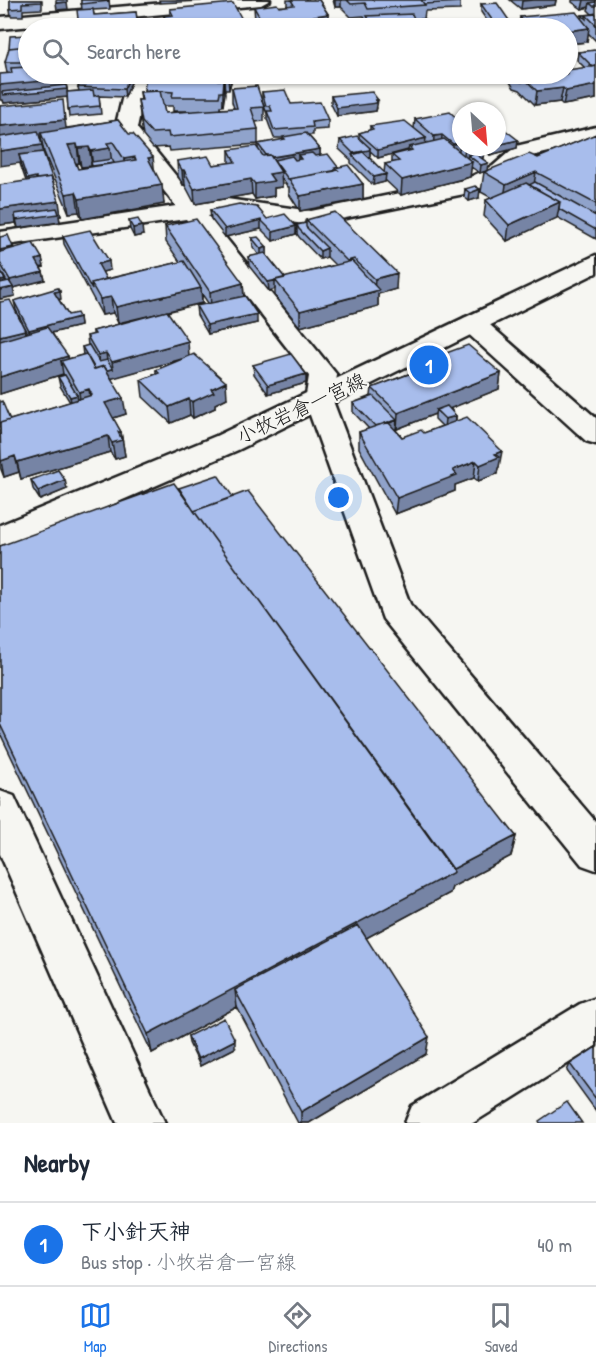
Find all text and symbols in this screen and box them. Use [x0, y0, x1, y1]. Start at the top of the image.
search box [18, 18, 578, 84]
icon: search [39, 35, 72, 68]
text: Search here [87, 36, 181, 66]
north arrow [452, 102, 506, 156]
pin: 1 [410, 342, 448, 388]
street label: 小牧岩倉一宮線 [232, 366, 370, 449]
your location [324, 483, 353, 512]
text: Nearby [24, 1145, 90, 1180]
text: 下小針天神 [81, 1216, 191, 1246]
text: 1 [40, 1231, 47, 1258]
text: 40 m [537, 1231, 572, 1258]
text: Bus stop · 小牧岩倉一宮線 [81, 1248, 296, 1275]
tab: Map [79, 1299, 112, 1357]
tab: Directions [269, 1299, 327, 1357]
tab: Saved [484, 1299, 517, 1357]

